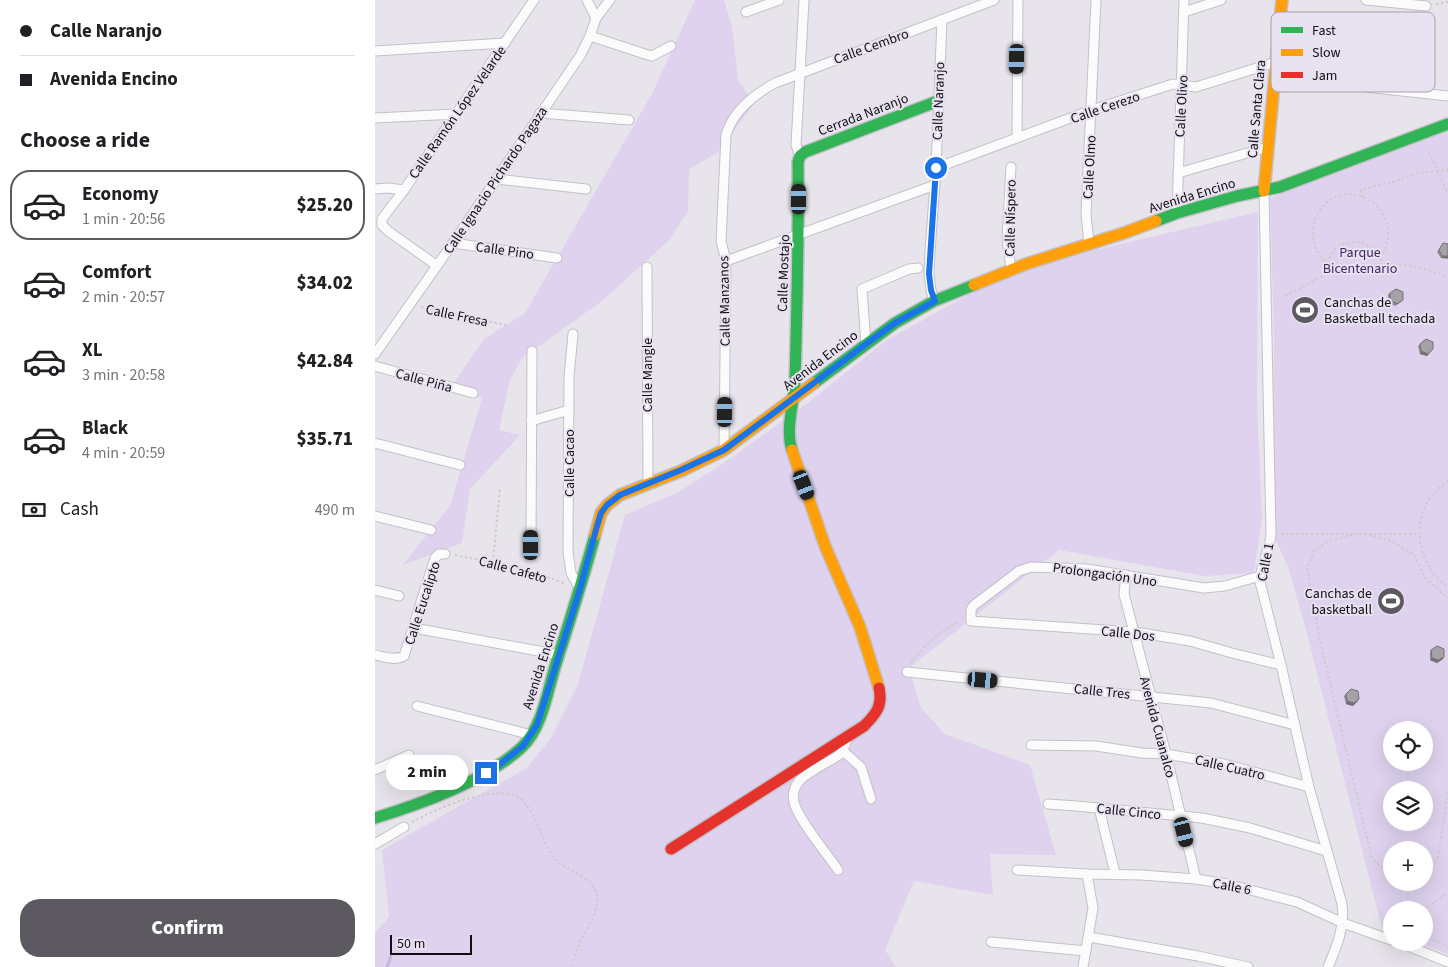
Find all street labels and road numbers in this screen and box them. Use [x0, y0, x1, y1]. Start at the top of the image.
street label: Calle Cembro [831, 24, 912, 70]
street label: Calle Ramón López Velarde [404, 42, 511, 183]
street label: Calle Santa Clara [1243, 59, 1271, 159]
street label: Calle Naranjo [928, 62, 950, 141]
street label: Calle Olivo [1170, 74, 1194, 138]
street label: Calle Cerezo [1068, 87, 1143, 129]
street label: Cerrada Naranjo [815, 89, 911, 141]
street label: Calle Ignacio Pichardo Pagaza [439, 103, 553, 258]
street label: Calle Olmo [1078, 135, 1102, 200]
street label: Avenida Encino [1146, 173, 1238, 219]
street label: Calle Níspero [1000, 179, 1022, 257]
street label: Calle Mostajo [773, 234, 795, 312]
street label: Calle Pino [474, 237, 535, 265]
street label: Calle Manzanos [714, 255, 736, 346]
street label: Calle Fresa [424, 300, 490, 332]
street label: Avenida Encino [779, 326, 862, 396]
street label: Calle Mangle [638, 338, 658, 412]
street label: Calle Piña [393, 364, 454, 398]
street label: Calle Cacao [560, 429, 580, 497]
street label: Calle 1 [1252, 541, 1280, 583]
street label: Calle Cafeto [476, 551, 549, 589]
street label: Prolongación Uno [1051, 558, 1158, 592]
street label: Calle Eucalipto [400, 559, 446, 648]
street label: Avenida Encino [518, 621, 564, 712]
street label: Calle Dos [1100, 621, 1156, 647]
street label: Avenida Cuanalco [1134, 674, 1180, 780]
street label: Calle Tres [1073, 679, 1131, 705]
street label: Calle Cuatro [1193, 750, 1267, 786]
street label: Calle Cinco [1096, 799, 1162, 825]
street label: Calle 6 [1211, 873, 1253, 901]

